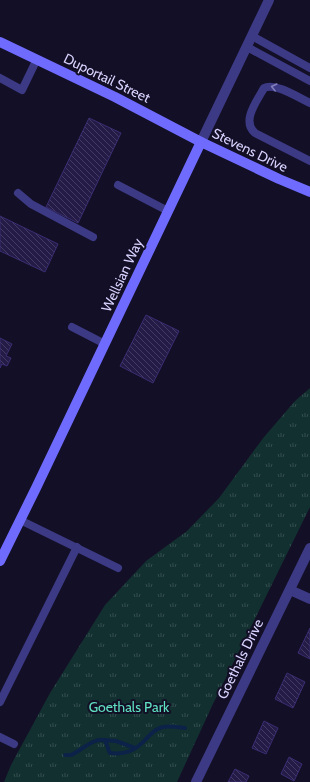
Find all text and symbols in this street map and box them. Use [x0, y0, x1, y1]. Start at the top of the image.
street label: Duportail Street [61, 49, 154, 107]
one-way arrow [271, 84, 278, 92]
street label: Stevens Drive [209, 124, 291, 176]
street label: Wellsian Way [97, 235, 147, 315]
street label: Goethals Drive [213, 616, 267, 702]
park label: Goethals Park [89, 698, 170, 716]

